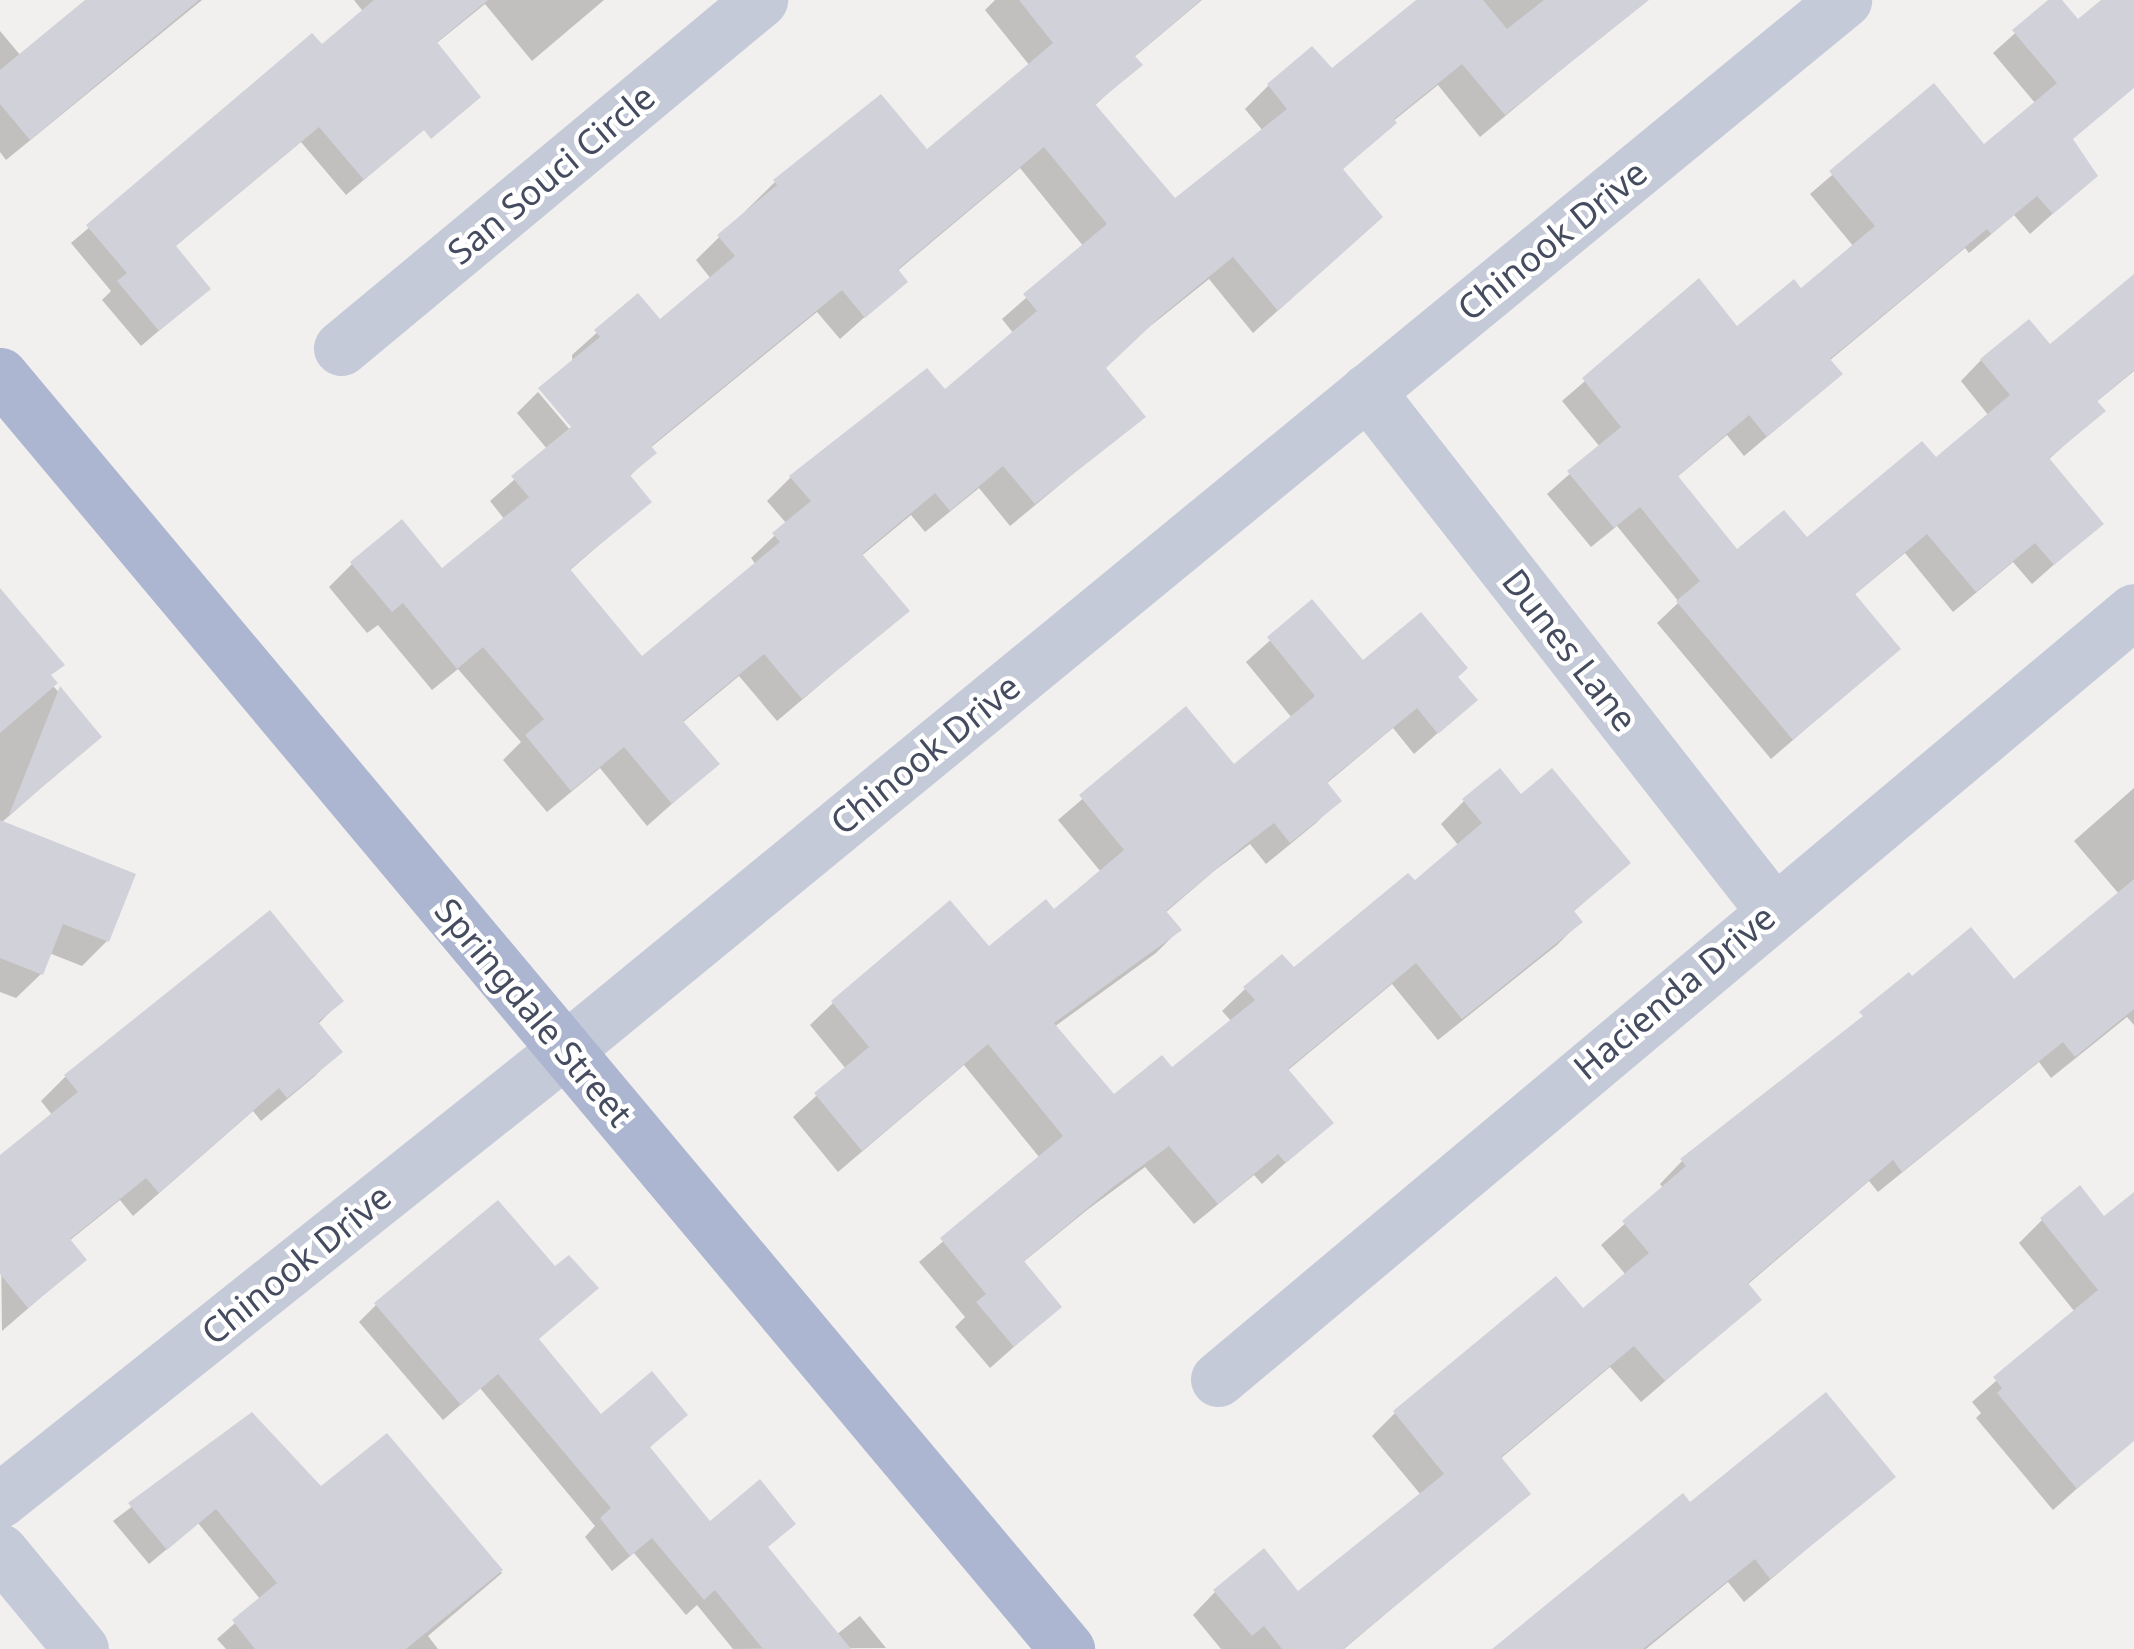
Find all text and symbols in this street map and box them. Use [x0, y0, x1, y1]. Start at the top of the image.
street label: San Souci Circle [439, 75, 663, 273]
street label: Chinook Drive [1449, 151, 1655, 329]
street label: Dunes Lane [1494, 561, 1646, 739]
street label: Chinook Drive [822, 665, 1028, 843]
street label: Springdale Street [427, 890, 641, 1134]
street label: Hacienda Drive [1565, 896, 1783, 1088]
street label: Chinook Drive [193, 1175, 399, 1353]

